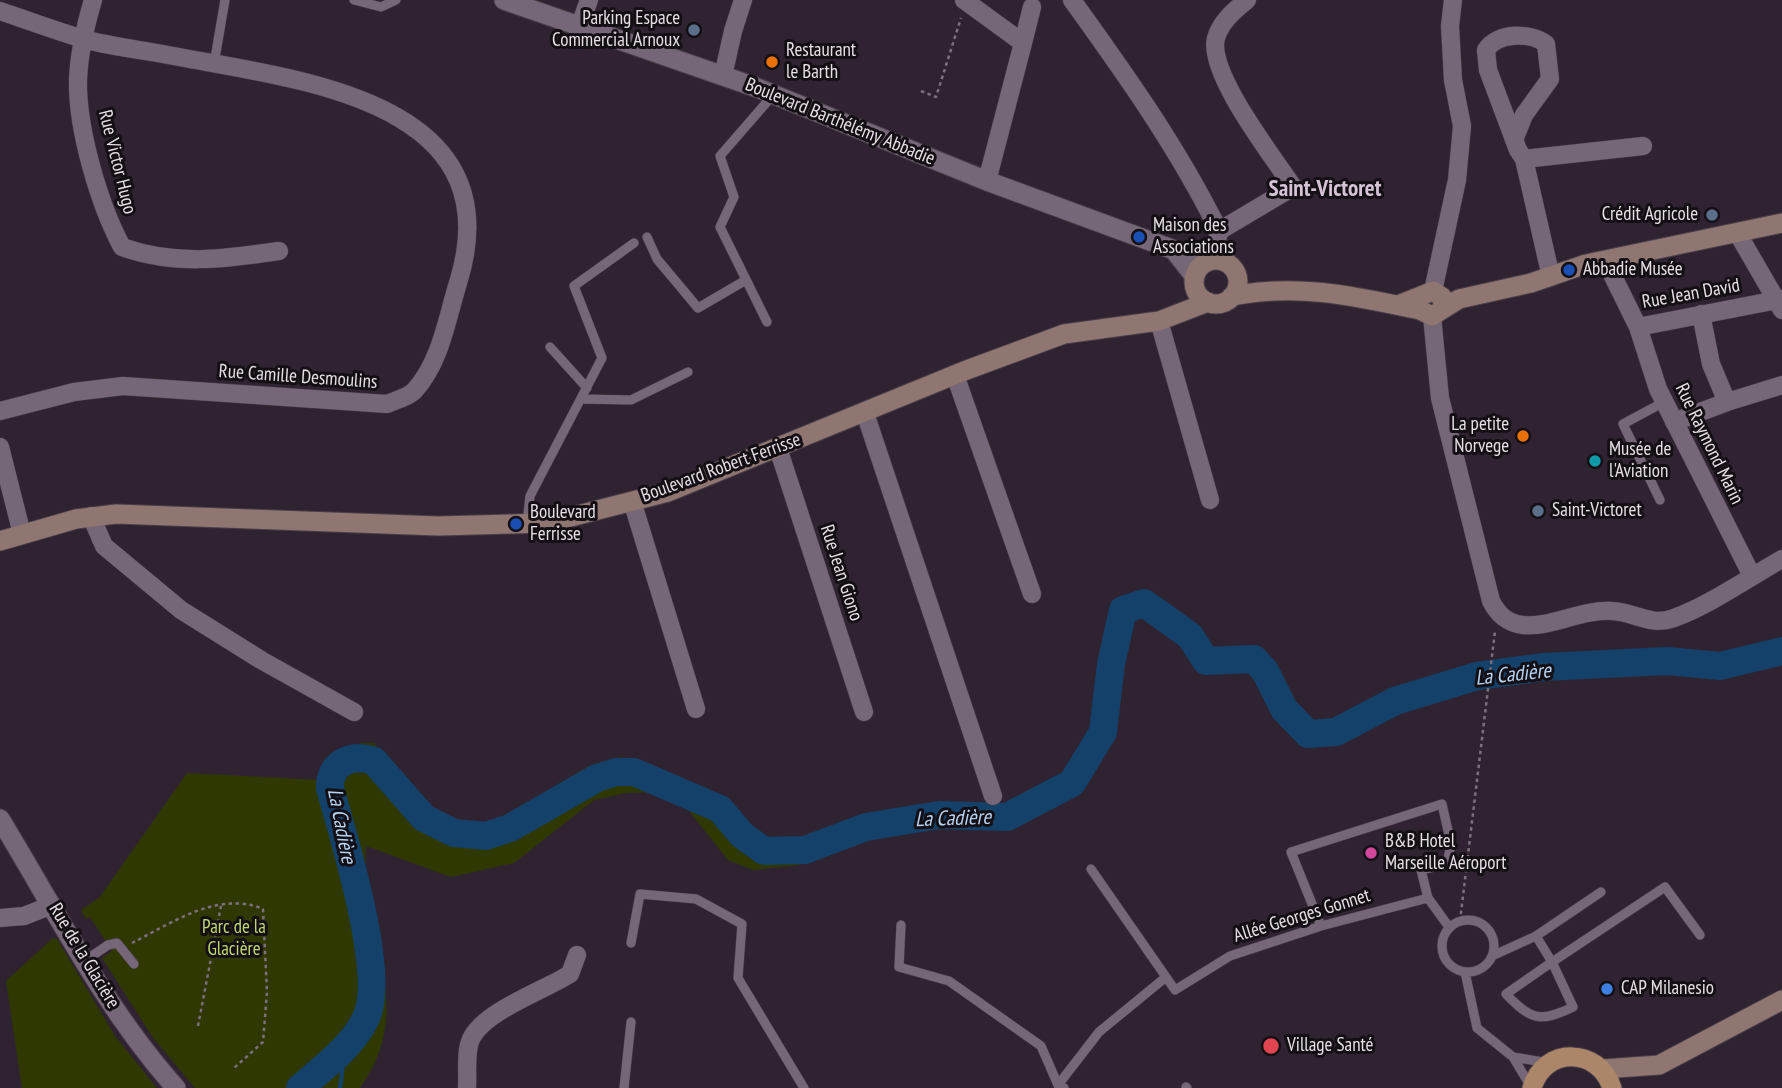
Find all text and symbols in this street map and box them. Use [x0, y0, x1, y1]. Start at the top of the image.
place label: Parking Espace Commercial Arnoux [552, 8, 680, 52]
marker: Parking Espace Commercial Arnoux [686, 22, 702, 38]
place label: Restaurant le Barth [786, 40, 856, 84]
marker: Restaurant le Barth [764, 54, 780, 70]
street label: Boulevard Barthélémy Abbadie [742, 73, 938, 171]
street label: Rue Victor Hugo [93, 108, 141, 216]
district label: Saint-Victoret [1269, 175, 1381, 203]
place label: Crédit Agricole [1602, 204, 1698, 226]
marker: Crédit Agricole [1704, 207, 1720, 223]
place label: Maison des Associations [1153, 215, 1234, 259]
marker: Maison des Associations [1131, 229, 1147, 245]
place label: Abbadie Musée [1583, 259, 1683, 281]
marker: Abbadie Musée [1561, 262, 1577, 278]
street label: Rue Jean David [1640, 274, 1742, 314]
street label: Rue Camille Desmoulins [218, 360, 378, 394]
street label: Rue Raymond Marin [1670, 380, 1748, 508]
place label: La petite Norvege [1451, 414, 1509, 458]
marker: La petite Norvege [1515, 428, 1531, 444]
street label: Boulevard Robert Ferrisse [638, 429, 804, 507]
place label: Musée de l'Aviation [1609, 439, 1671, 483]
marker: Musée de l'Aviation [1587, 453, 1603, 469]
place label: Saint-Victoret [1552, 500, 1642, 522]
place label: Boulevard Ferrisse [530, 502, 596, 546]
marker: Saint-Victoret [1530, 503, 1546, 519]
marker: Boulevard Ferrisse [508, 516, 524, 532]
street label: Rue Jean Giono [815, 522, 867, 624]
water label: La Cadière [1474, 659, 1552, 691]
water label: La Cadière [321, 786, 361, 866]
water label: La Cadière [915, 805, 991, 833]
place label: B&B Hotel Marseille Aéroport [1385, 831, 1506, 875]
marker: B&B Hotel Marseille Aéroport [1363, 845, 1379, 861]
street label: Allée Georges Gonnet [1231, 884, 1373, 948]
street label: Rue de la Glacière [44, 899, 124, 1013]
park label: Parc de la Glacière [202, 917, 266, 961]
place label: CAP Milanesio [1621, 978, 1714, 1000]
marker: CAP Milanesio [1599, 981, 1615, 997]
place label: Village Santé [1287, 1035, 1373, 1057]
marker: Village Santé [1261, 1036, 1281, 1056]

